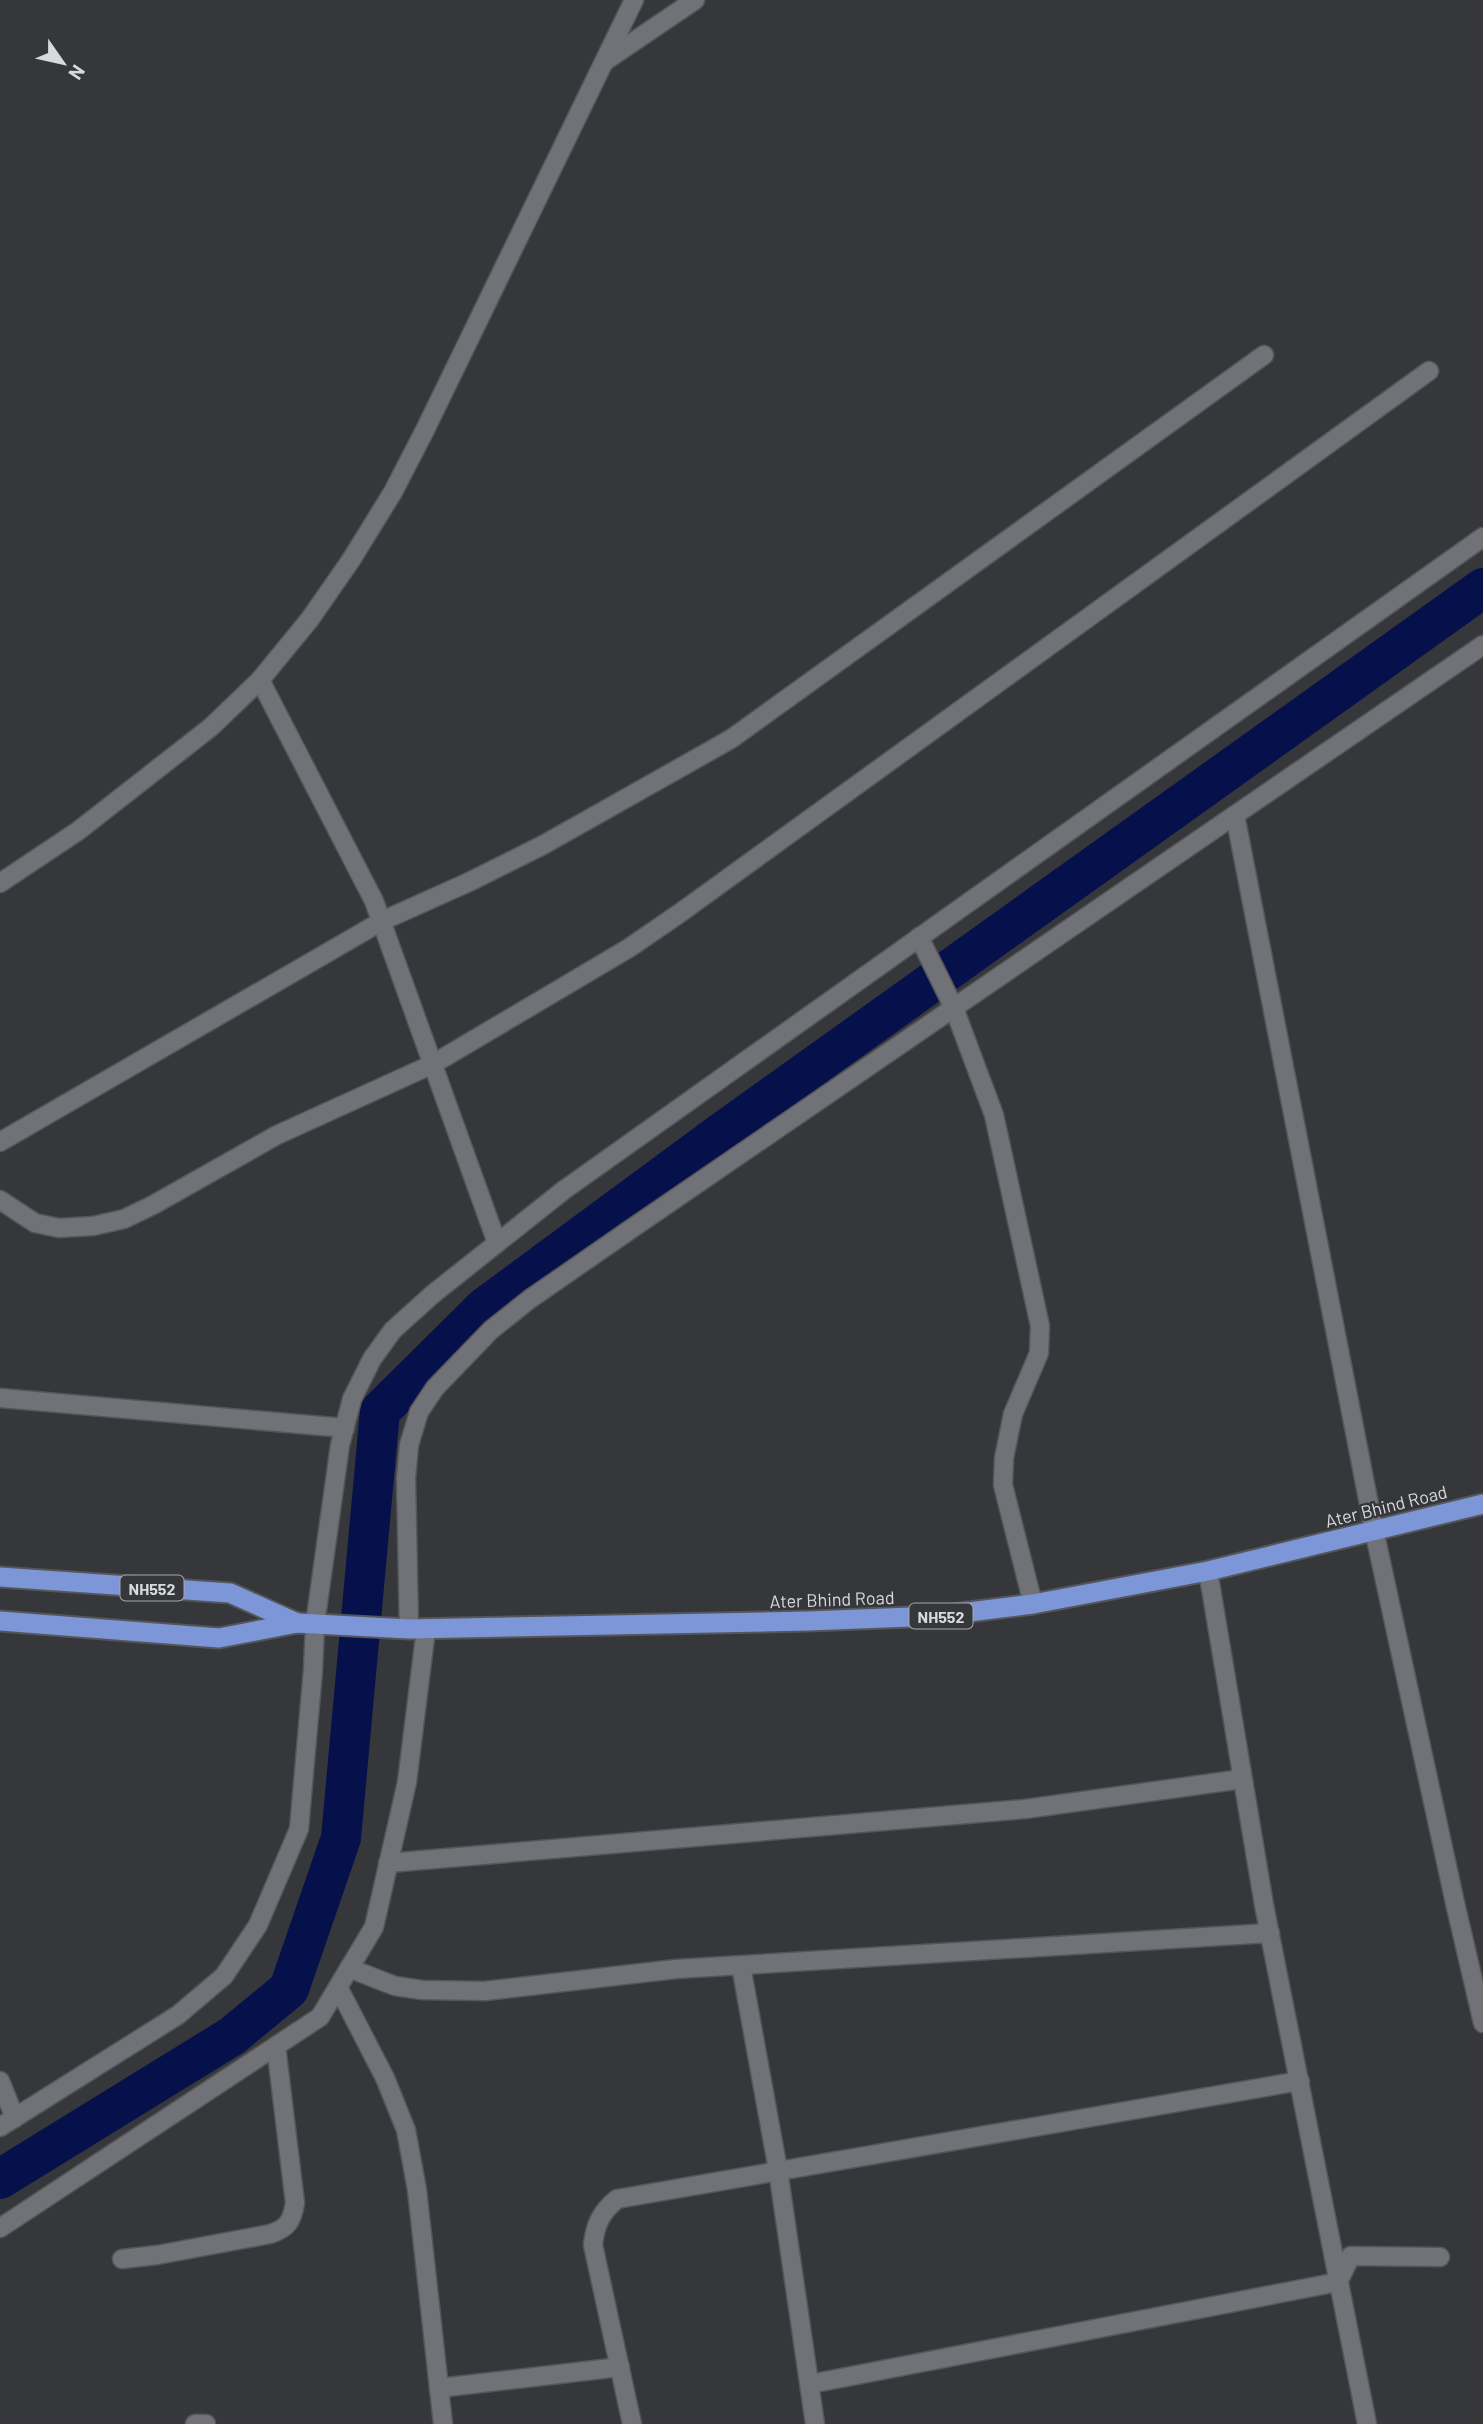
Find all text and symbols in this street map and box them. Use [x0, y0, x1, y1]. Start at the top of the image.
north arrow [28, 28, 98, 98]
text: N [64, 61, 91, 84]
street label: Ater Bhind Road [1323, 1480, 1449, 1532]
road number: NH552 [120, 1576, 184, 1600]
street label: Ater Bhind Road [769, 1586, 895, 1612]
road number: NH552 [909, 1604, 972, 1628]

